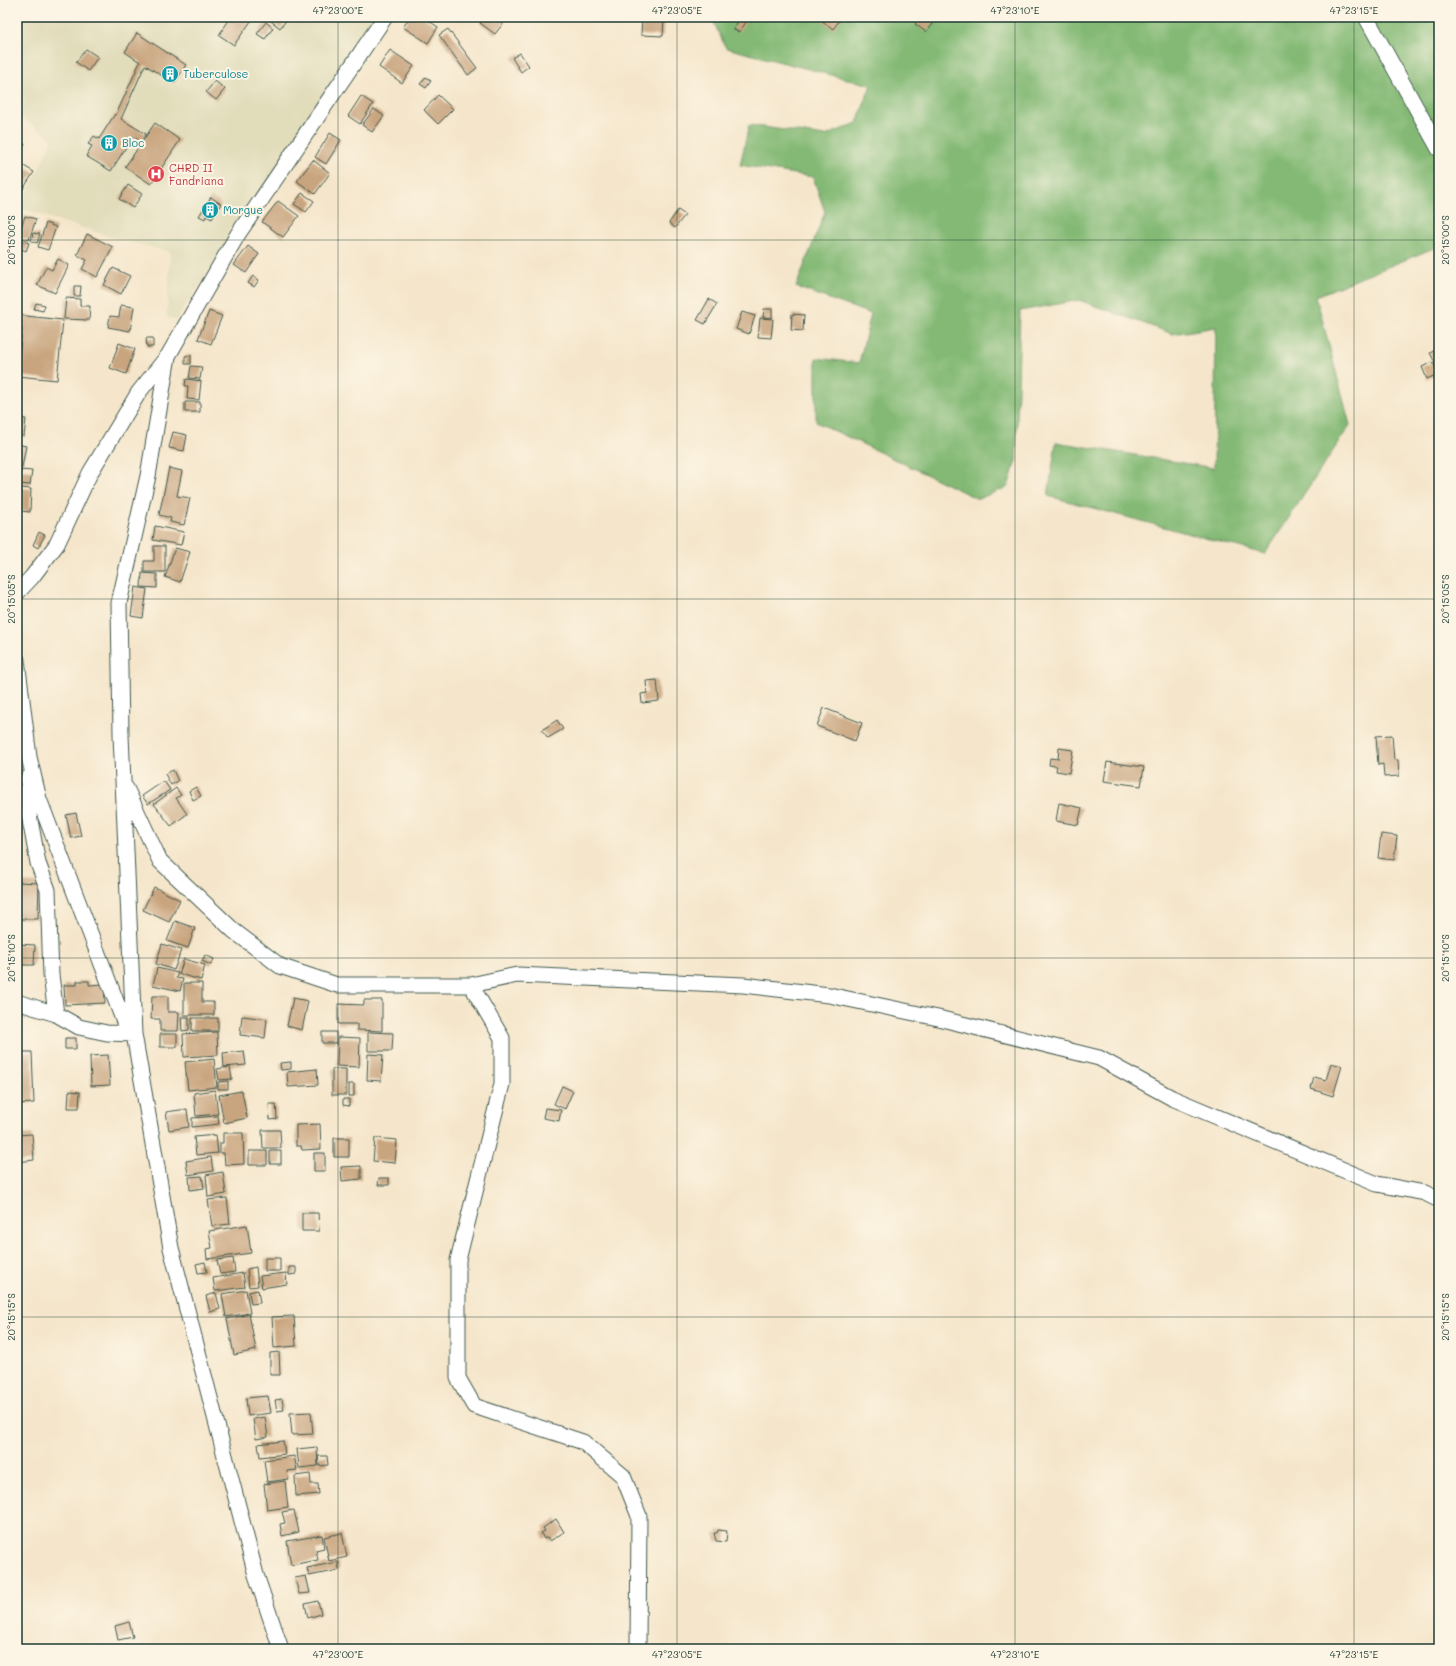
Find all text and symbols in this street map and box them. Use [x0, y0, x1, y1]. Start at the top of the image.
text: 47°23'00"E [313, 3, 364, 17]
text: 47°23'05"E [652, 3, 702, 17]
text: 47°23'10"E [991, 3, 1040, 17]
text: 47°23'15"E [1330, 3, 1379, 17]
building icon: Tuberculose [160, 64, 180, 84]
place label: Tuberculose [183, 66, 249, 81]
building icon: Bloc [99, 133, 119, 153]
place label: Bloc [122, 135, 145, 150]
place label: CHRD II Fandriana [169, 160, 224, 188]
hospital icon: CHRD II Fandriana [146, 164, 166, 184]
building icon: Morgue [200, 200, 220, 220]
place label: Morgue [223, 202, 263, 217]
text: 20°15'00"S [4, 215, 18, 265]
text: 20°15'00"S [1438, 215, 1452, 265]
text: 20°15'05"S [4, 574, 18, 624]
text: 20°15'05"S [1438, 574, 1452, 624]
text: 20°15'10"S [4, 934, 18, 982]
text: 20°15'10"S [1438, 934, 1452, 982]
text: 20°15'15"S [4, 1293, 18, 1341]
text: 20°15'15"S [1438, 1293, 1452, 1341]
text: 47°23'00"E [313, 1647, 364, 1661]
text: 47°23'05"E [652, 1647, 702, 1661]
text: 47°23'10"E [991, 1647, 1040, 1661]
text: 47°23'15"E [1330, 1647, 1379, 1661]

